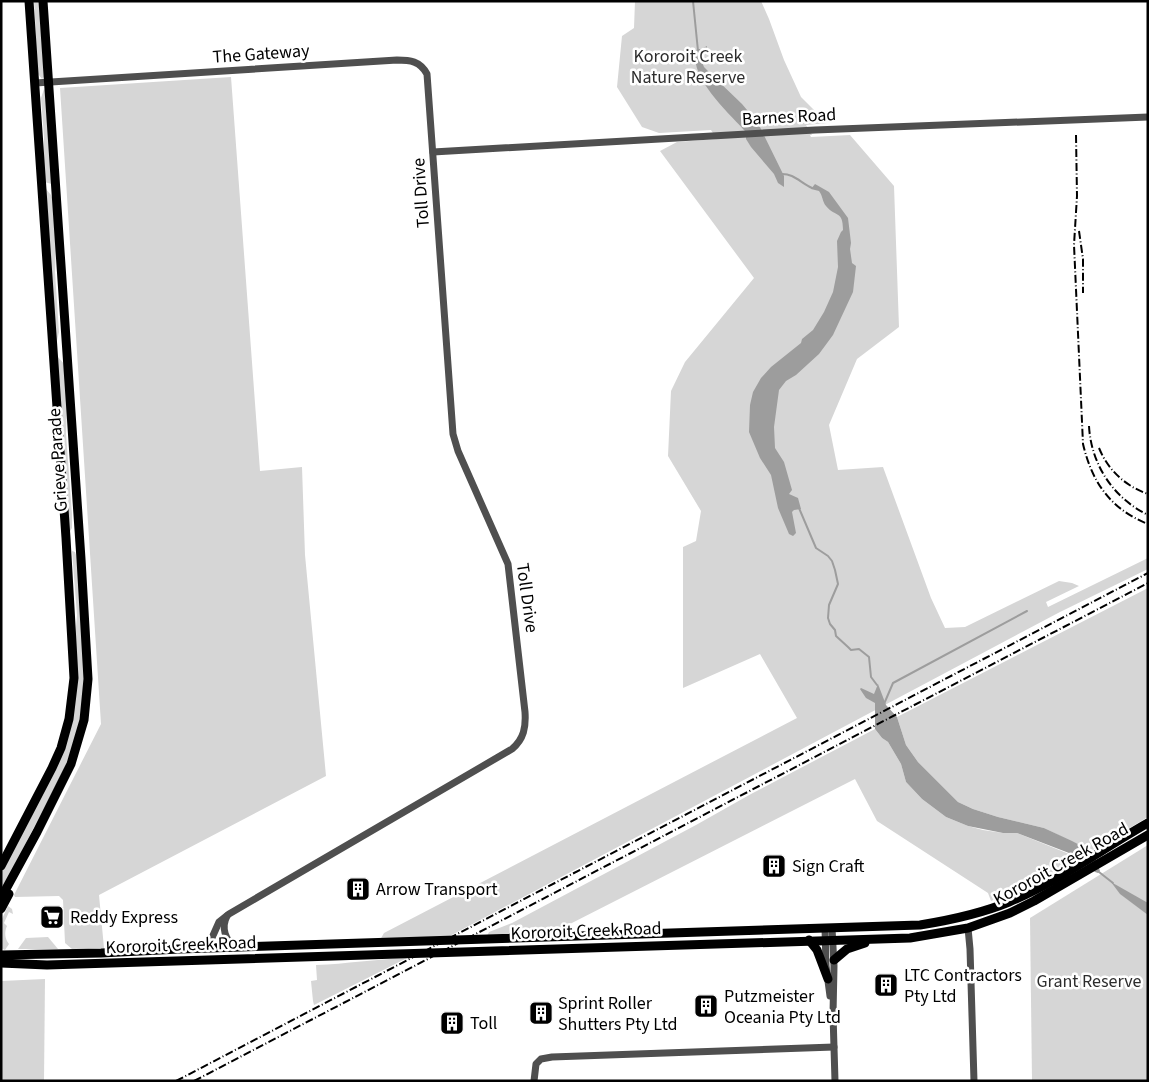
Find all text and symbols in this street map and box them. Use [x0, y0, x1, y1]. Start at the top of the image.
street label: The Gateway [212, 38, 311, 70]
park label: Kororoit Creek Nature Reserve [631, 44, 745, 90]
street label: Barnes Road [741, 102, 837, 132]
street label: Toll Drive [406, 157, 436, 229]
street label: Grieve Parade [42, 407, 74, 513]
street label: Toll Drive [510, 562, 544, 634]
street label: Kororoit Creek Road [989, 816, 1133, 912]
building icon: Sign Craft [761, 853, 787, 879]
place label: Sign Craft [792, 854, 865, 879]
building icon: Arrow Transport [345, 876, 371, 902]
place label: Arrow Transport [376, 877, 498, 902]
supermarket icon: Reddy Express [39, 904, 65, 930]
place label: Reddy Express [70, 905, 178, 930]
street label: Kororoit Creek Road [510, 916, 662, 946]
street label: Kororoit Creek Road [105, 930, 257, 960]
place label: LTC Contractors Pty Ltd [904, 963, 1022, 1009]
park label: Grant Reserve [1037, 969, 1142, 994]
building icon: LTC Contractors Pty Ltd [873, 972, 899, 998]
place label: Putzmeister Oceania Pty Ltd [724, 984, 841, 1030]
place label: Sprint Roller Shutters Pty Ltd [558, 991, 678, 1037]
building icon: Putzmeister Oceania Pty Ltd [693, 993, 719, 1019]
building icon: Sprint Roller Shutters Pty Ltd [528, 1000, 554, 1026]
building icon: Toll [439, 1010, 465, 1036]
place label: Toll [470, 1011, 497, 1036]

